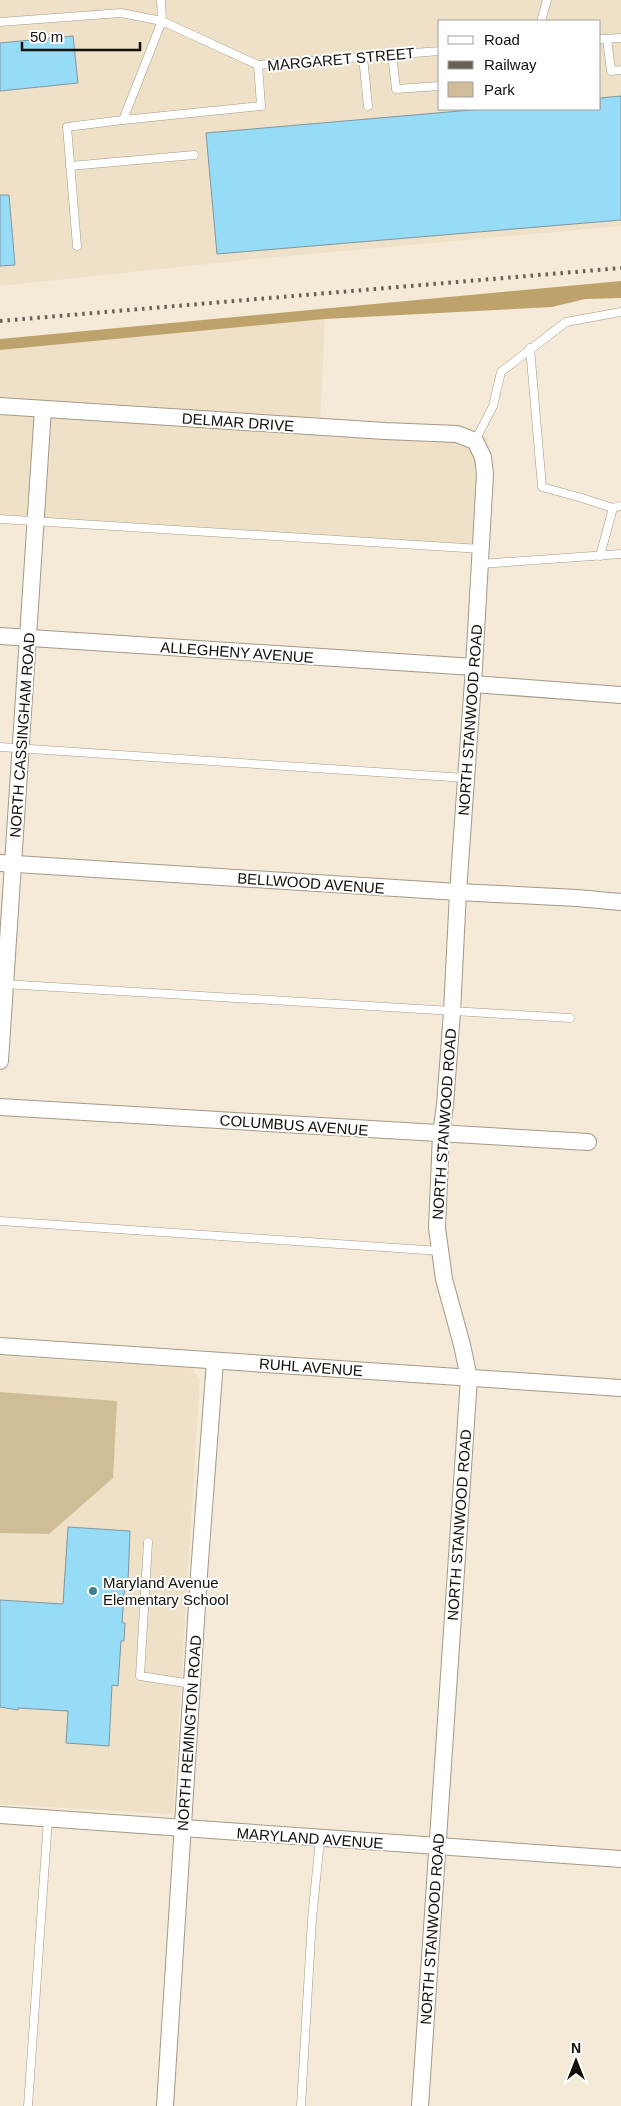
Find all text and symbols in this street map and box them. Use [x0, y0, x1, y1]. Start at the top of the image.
scale bar [22, 20, 140, 52]
legend [438, 20, 601, 110]
text: 50 m [30, 28, 63, 45]
text: Road [484, 31, 520, 48]
street label: MARGARET STREET [267, 44, 415, 74]
text: Railway [484, 56, 537, 73]
text: Park [484, 81, 515, 98]
street label: DELMAR DRIVE [181, 410, 295, 434]
street label: NORTH STANWOOD ROAD [455, 624, 485, 816]
street label: NORTH CASSINGHAM ROAD [6, 632, 38, 838]
street label: ALLEGHENY AVENUE [160, 638, 314, 666]
street label: BELLWOOD AVENUE [237, 869, 385, 897]
street label: NORTH STANWOOD ROAD [429, 1028, 459, 1220]
street label: COLUMBUS AVENUE [219, 1111, 369, 1139]
street label: RUHL AVENUE [258, 1355, 364, 1379]
street label: NORTH STANWOOD ROAD [444, 1429, 474, 1621]
place label: Maryland Avenue Elementary School [103, 1574, 229, 1608]
marker: Maryland Avenue Elementary School [87, 1585, 99, 1597]
street label: NORTH REMINGTON ROAD [174, 1634, 204, 1831]
street label: MARYLAND AVENUE [236, 1824, 384, 1852]
street label: NORTH STANWOOD ROAD [417, 1833, 447, 2025]
north arrow [551, 2036, 601, 2086]
text: N [571, 2040, 581, 2056]

